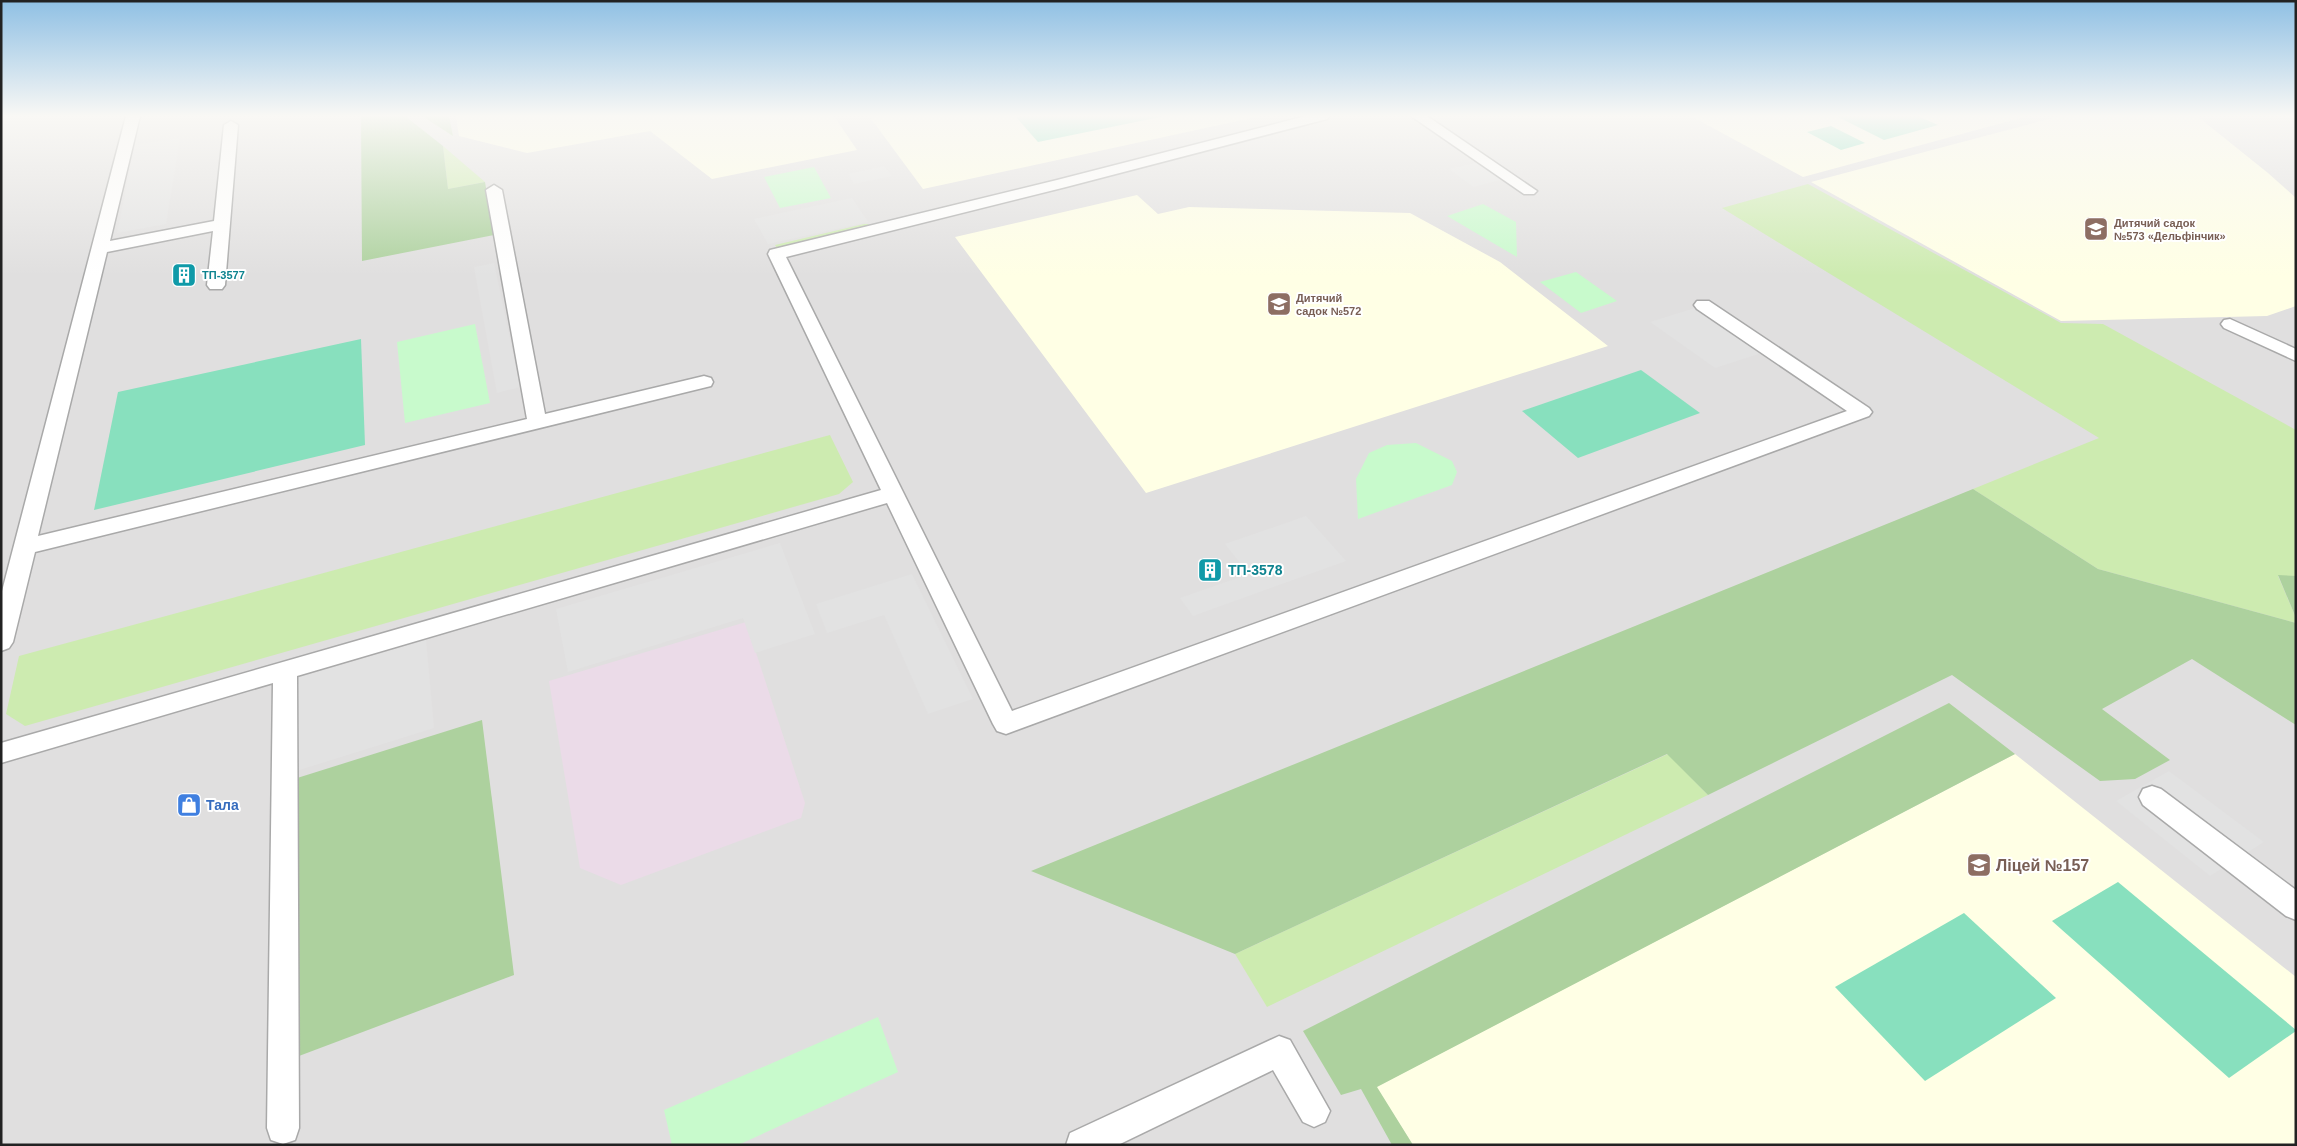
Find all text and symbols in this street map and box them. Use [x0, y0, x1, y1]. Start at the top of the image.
school or university icon: Дитячий садок №573 «Дельфінчик» [2083, 216, 2109, 242]
place label: Дитячий садок №573 «Дельфінчик» [2114, 217, 2226, 242]
building icon: ТП-3577 [171, 262, 197, 288]
place label: ТП-3577 [202, 269, 245, 281]
school or university icon: Дитячий садок №572 [1266, 291, 1292, 317]
place label: Дитячий садок №572 [1296, 292, 1361, 317]
building icon: ТП-3578 [1197, 557, 1223, 583]
place label: ТП-3578 [1228, 562, 1283, 578]
shop icon: Тала [176, 792, 202, 818]
place label: Тала [206, 797, 239, 813]
school or university icon: Ліцей №157 [1966, 852, 1992, 878]
place label: Ліцей №157 [1996, 857, 2089, 874]

